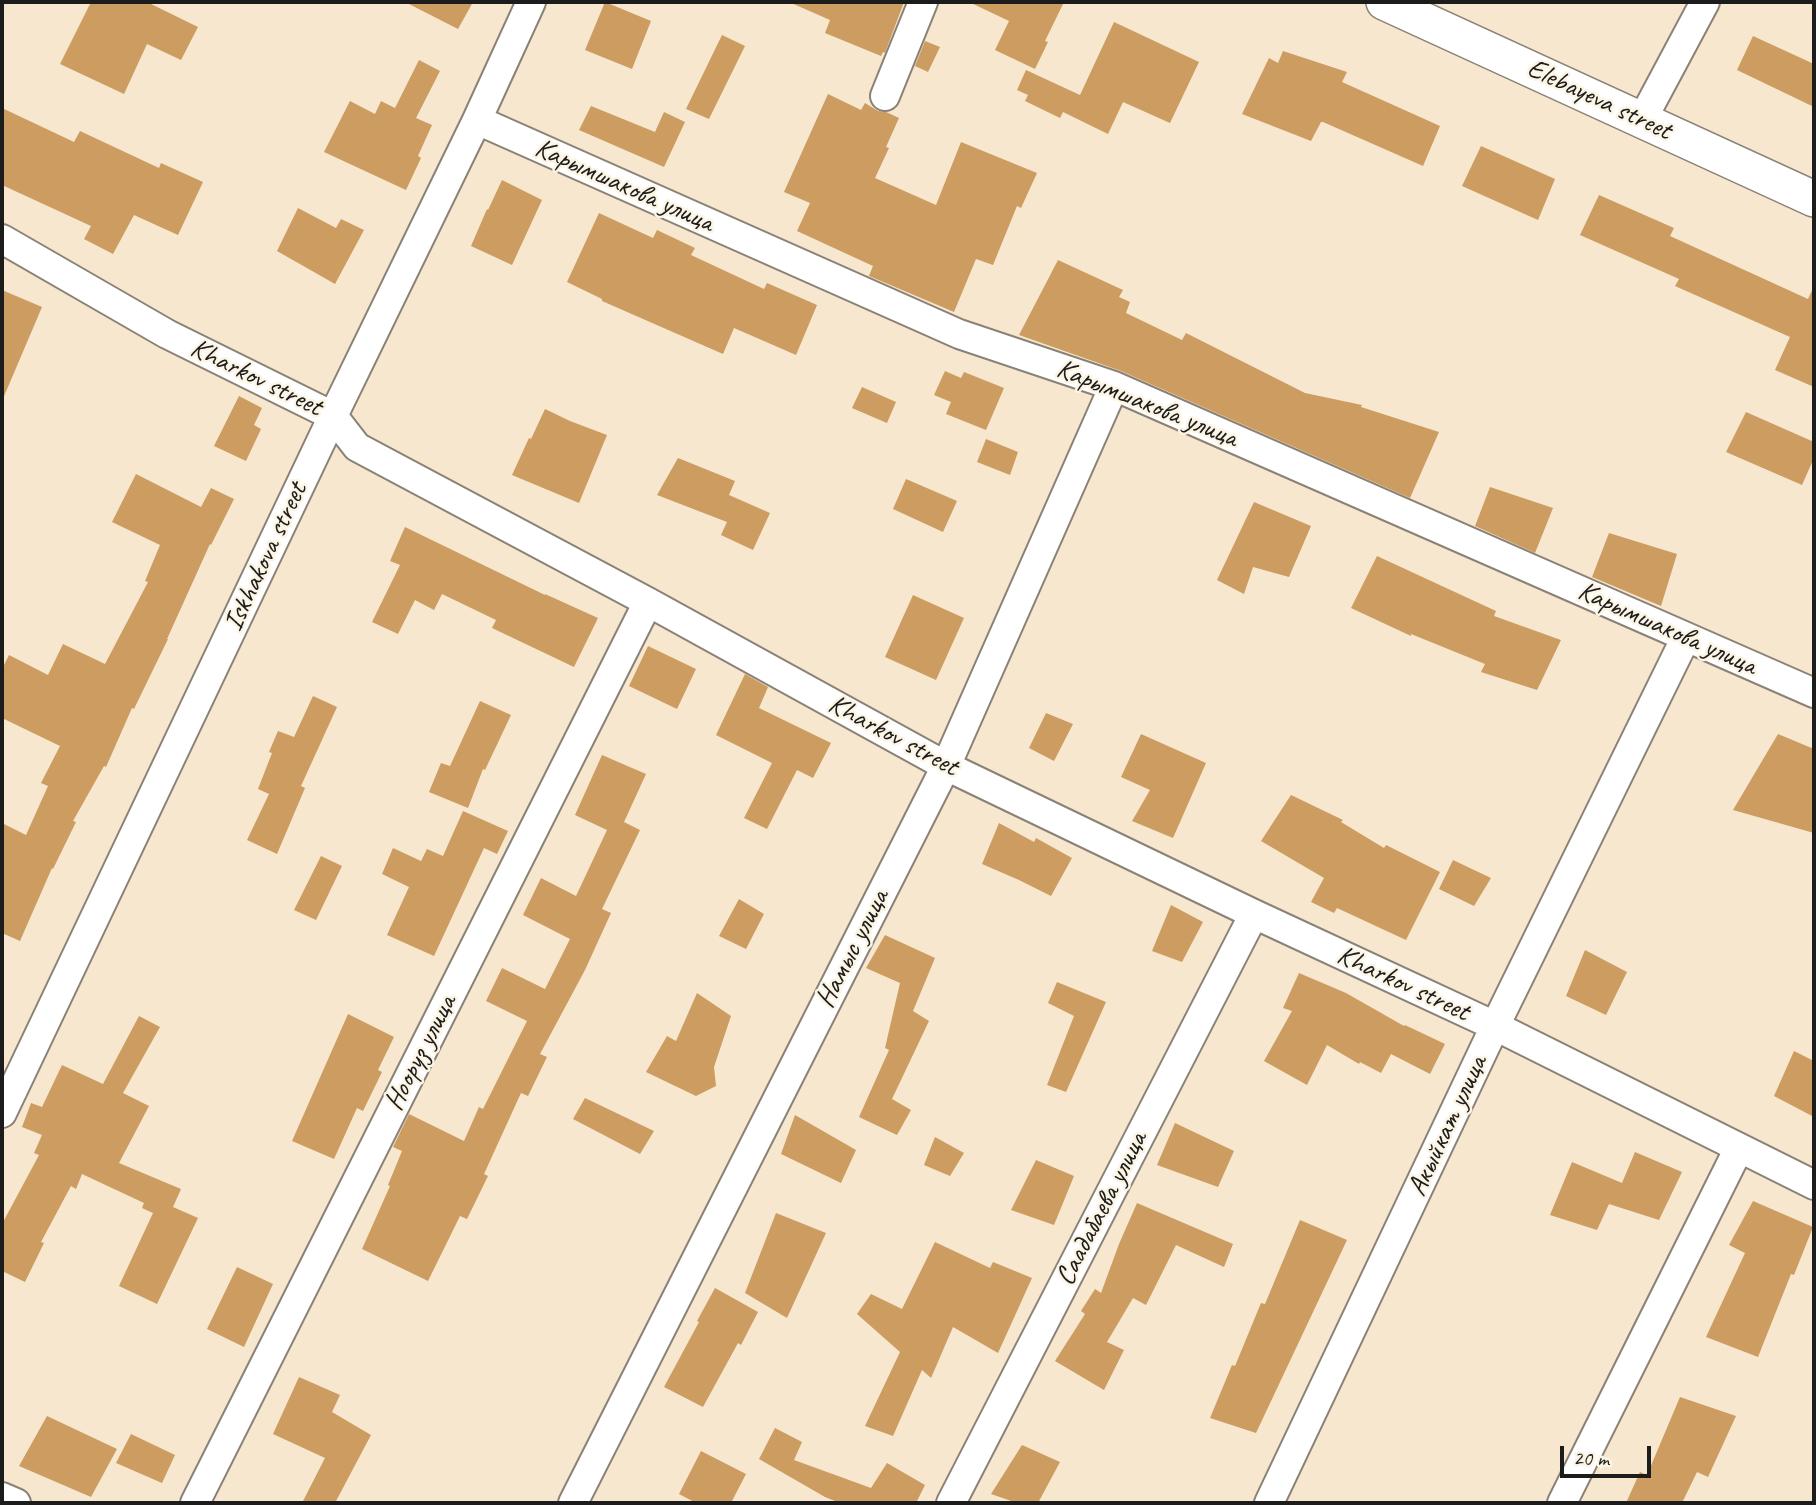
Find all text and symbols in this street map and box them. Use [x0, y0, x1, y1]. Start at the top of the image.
street label: Elebayeva street [1522, 52, 1676, 148]
street label: Карымшакова улица [530, 132, 718, 240]
street label: Kharkov street [185, 332, 327, 424]
street label: Карымшакова улица [1052, 352, 1242, 456]
street label: Iskhakova street [217, 478, 315, 636]
street label: Карымшакова улица [1573, 575, 1761, 683]
street label: Kharkov street [822, 688, 964, 784]
street label: Намыс улица [809, 884, 897, 1014]
street label: Kharkov street [1332, 939, 1474, 1029]
street label: Нооруз улица [378, 990, 464, 1116]
street label: Акыйкат улица [1401, 1051, 1495, 1201]
street label: Саадабаева улица [1049, 1127, 1155, 1291]
scale bar [1564, 1432, 1655, 1476]
text: 20 m [1573, 1445, 1609, 1471]

